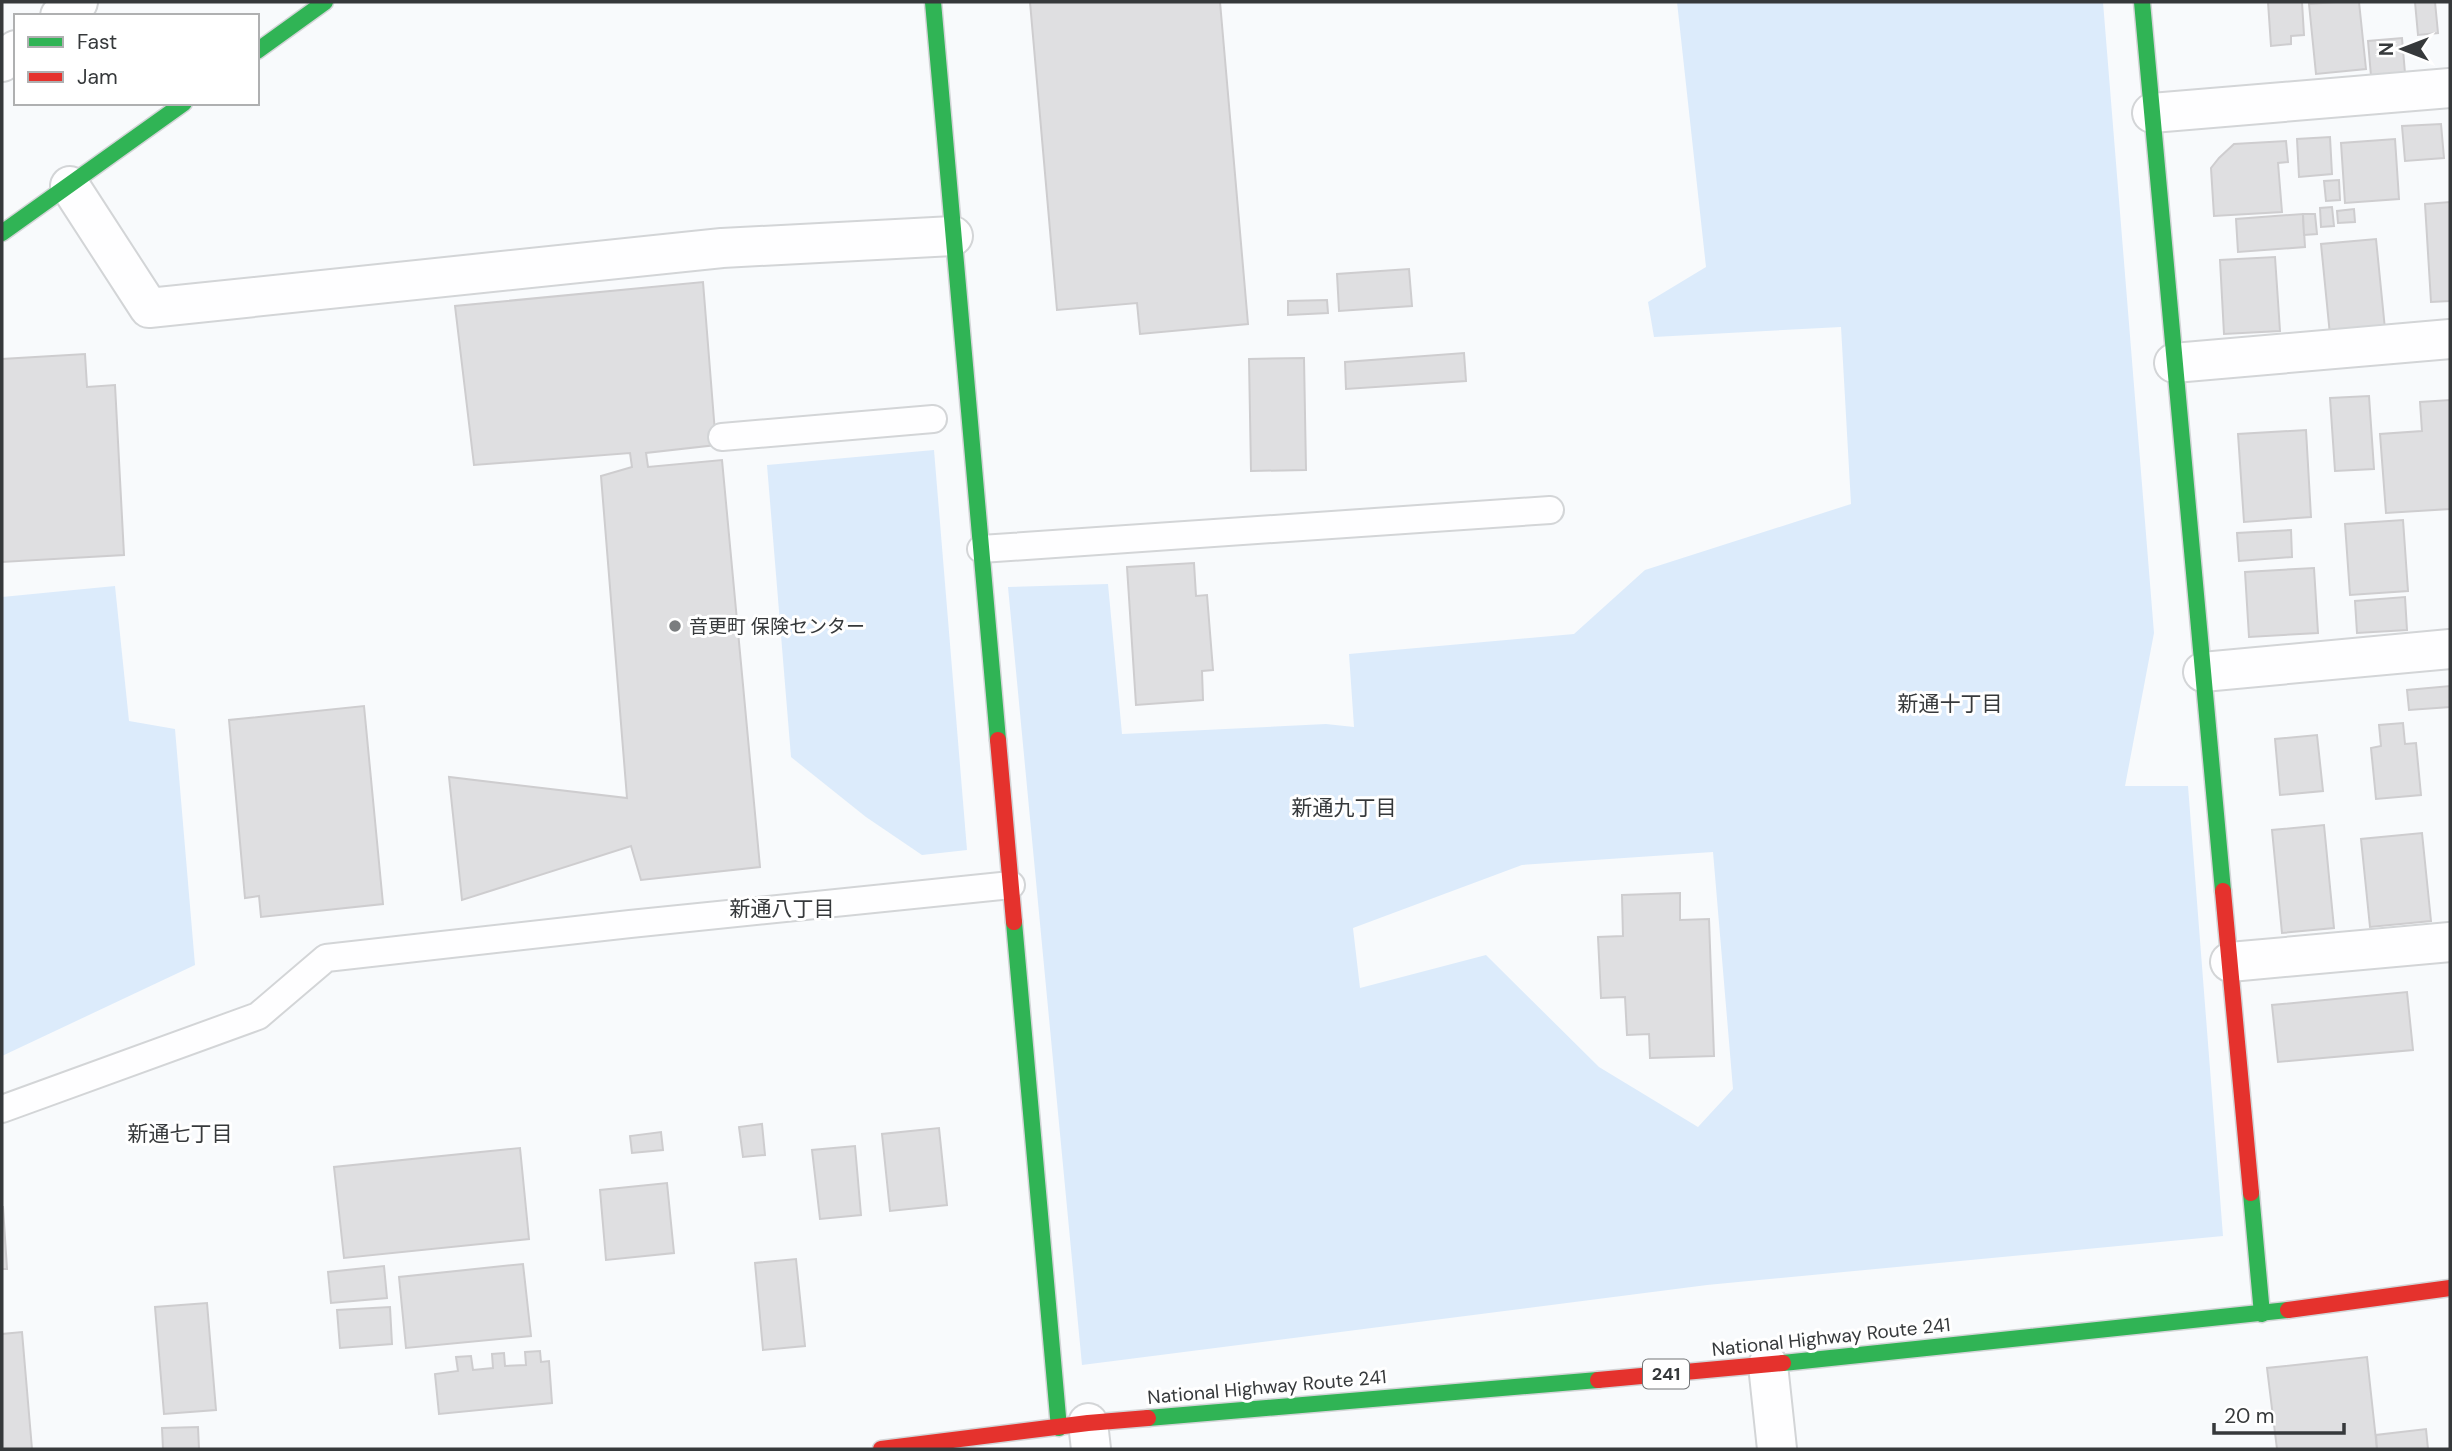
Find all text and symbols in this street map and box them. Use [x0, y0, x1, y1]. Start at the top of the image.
legend [14, 14, 259, 105]
north arrow [2368, 14, 2438, 84]
text: Fast [77, 28, 117, 56]
text: N [2374, 42, 2399, 56]
text: Jam [77, 63, 118, 91]
place label: 音更町 保険センター [689, 614, 865, 639]
marker: 音更町 保険センター [667, 618, 683, 634]
district label: 新通十丁目 [1898, 690, 2003, 718]
district label: 新通九丁目 [1292, 794, 1397, 822]
district label: 新通八丁目 [730, 895, 835, 923]
district label: 新通七丁目 [128, 1120, 233, 1148]
street label: National Highway Route 241 [1710, 1312, 1952, 1362]
road number: 241 [1643, 1359, 1689, 1388]
street label: National Highway Route 241 [1146, 1364, 1388, 1410]
scale bar [2214, 1392, 2344, 1436]
text: 20 m [2224, 1402, 2275, 1430]

